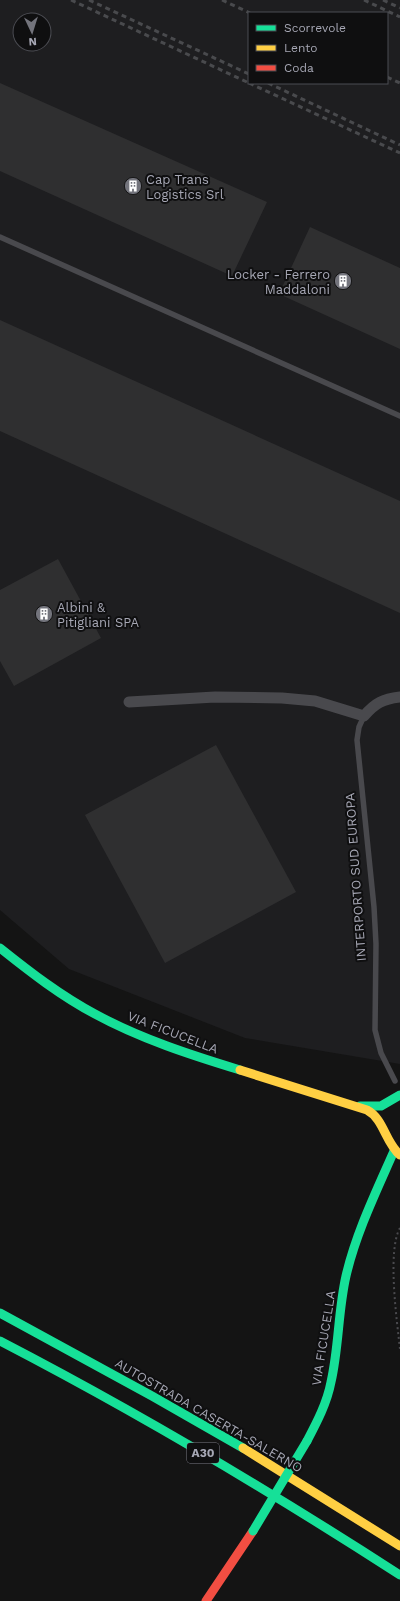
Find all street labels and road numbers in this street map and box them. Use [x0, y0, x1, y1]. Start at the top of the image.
street label: INTERPORTO SUD EUROPA [342, 792, 369, 962]
street label: VIA FICUCELLA [125, 1008, 221, 1057]
street label: VIA FICUCELLA [309, 1289, 338, 1387]
street label: AUTOSTRADA CASERTA-SALERNO [112, 1355, 305, 1475]
road number: A30 [187, 1443, 219, 1463]

